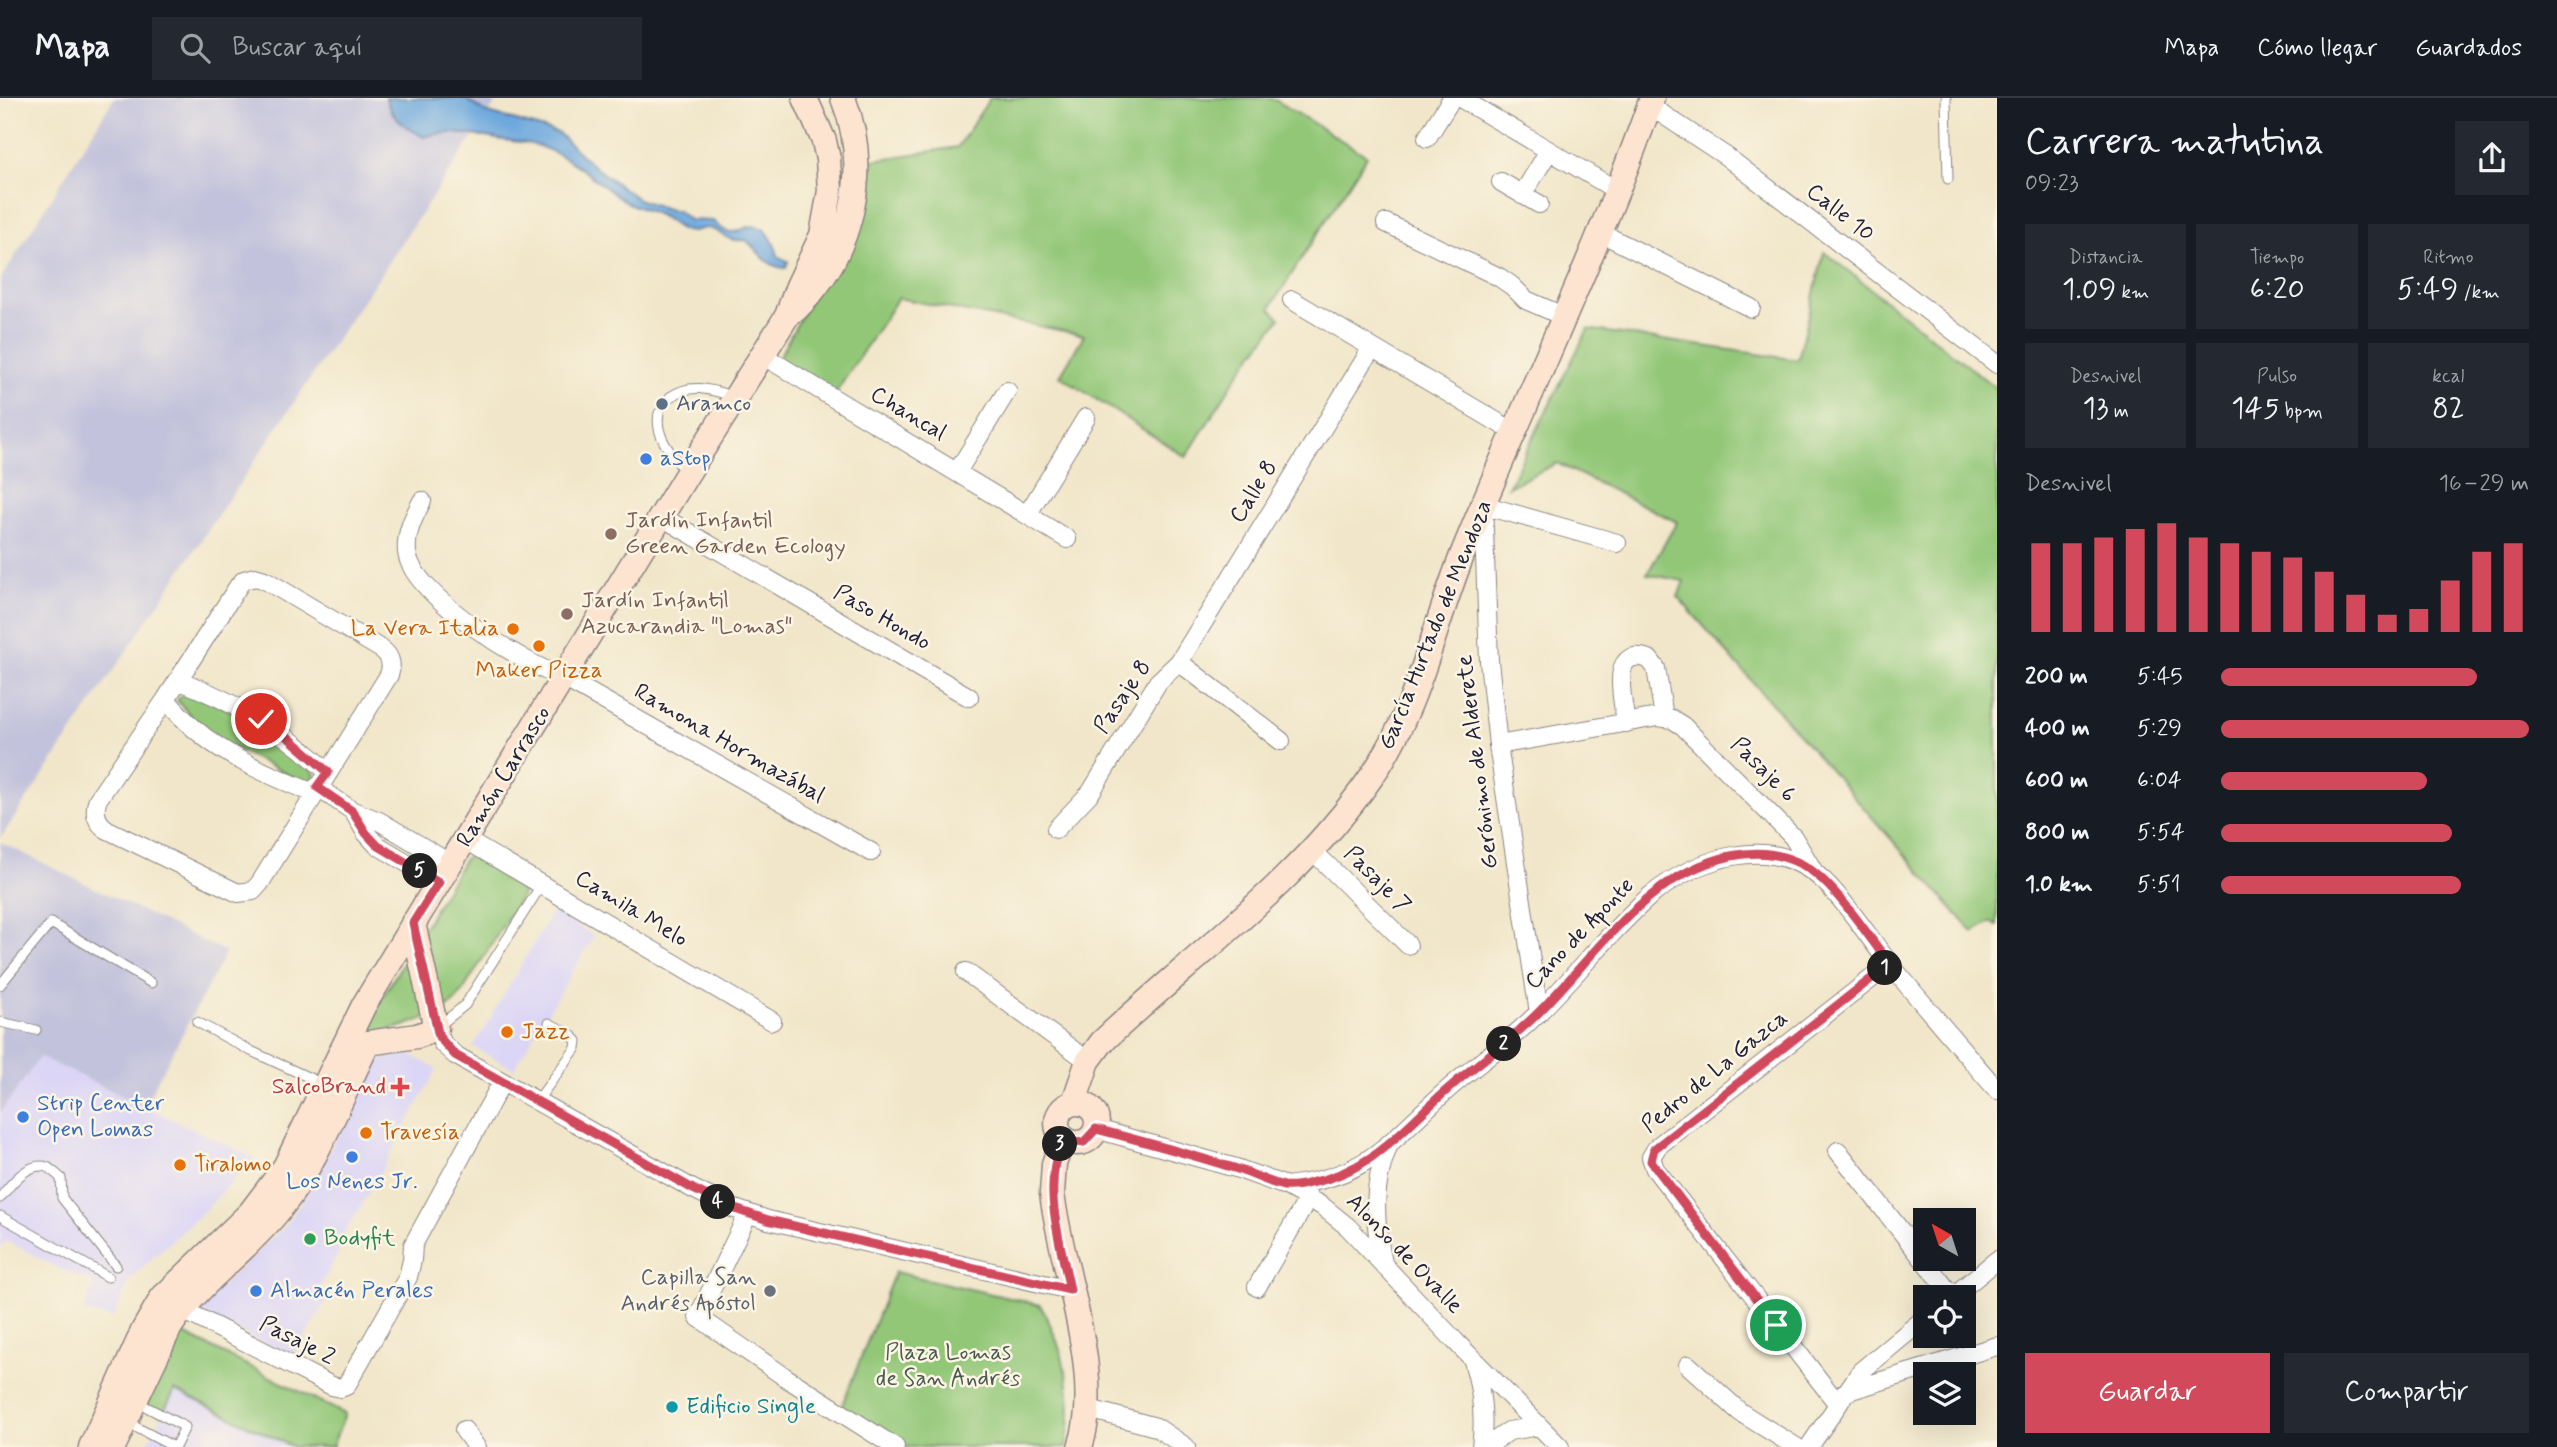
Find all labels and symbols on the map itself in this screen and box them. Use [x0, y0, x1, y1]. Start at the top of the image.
street label: Calle 10 [1800, 177, 1880, 249]
street label: Chancal [864, 380, 952, 448]
place label: Aramco [676, 389, 751, 419]
marker: Aramco [654, 396, 670, 412]
place label: aStop [660, 444, 710, 474]
marker: aStop [638, 451, 654, 467]
street label: Calle 8 [1223, 455, 1285, 529]
street label: García Hurtado de Mendoza [1372, 496, 1500, 754]
place label: Jardín Infantil Green Garden Ecology [625, 506, 846, 562]
marker: Jardín Infantil Green Garden Ecology [603, 526, 619, 542]
street label: Paso Hondo [828, 578, 936, 658]
place label: Jardín Infantil Azucarandia "Lomas" [581, 586, 792, 642]
marker: Jardín Infantil Azucarandia "Lomas" [559, 606, 575, 622]
place label: La Vera Italia [351, 614, 499, 644]
marker: La Vera Italia [505, 621, 521, 637]
marker: Maker Pizza [531, 638, 547, 654]
street label: Gerónimo de Alderete [1450, 653, 1506, 871]
street label: Pasaje 8 [1087, 654, 1159, 740]
place label: Maker Pizza [476, 656, 602, 686]
street label: Ramona Hormazábal [628, 677, 830, 811]
pin [231, 689, 291, 749]
street label: Ramón Carrasco [450, 701, 558, 853]
street label: Pasaje 6 [1724, 731, 1802, 809]
street label: Pasaje 7 [1337, 840, 1417, 920]
pin: 5 [402, 854, 438, 888]
street label: Camila Melo [569, 864, 693, 954]
street label: Cano de Aponte [1519, 871, 1642, 997]
pin: 1 [1868, 950, 1902, 986]
street label: Pedro de La Gazca [1636, 1004, 1794, 1140]
place label: Jazz [521, 1017, 570, 1047]
marker: Jazz [499, 1024, 515, 1040]
pin: 2 [1486, 1026, 1522, 1062]
place label: SalcoBrand [272, 1072, 386, 1102]
marker: SalcoBrand [392, 1079, 408, 1095]
place label: Strip Center Open Lomas [37, 1089, 165, 1145]
marker: Strip Center Open Lomas [15, 1109, 31, 1125]
place label: Travesía [380, 1118, 460, 1148]
marker: Travesía [358, 1125, 374, 1141]
pin: 3 [1042, 1126, 1078, 1162]
marker: Los Nenes Jr. [344, 1149, 360, 1165]
place label: Tiralomo [194, 1150, 272, 1180]
marker: Tiralomo [172, 1157, 188, 1173]
place label: Los Nenes Jr. [286, 1167, 418, 1197]
pin: 4 [700, 1184, 736, 1220]
street label: Alonso de Ovalle [1339, 1187, 1469, 1321]
north arrow [1913, 1208, 1976, 1270]
place label: Bodyfit [324, 1224, 396, 1254]
marker: Bodyfit [302, 1231, 318, 1247]
place label: Capilla San Andrés Apóstol [621, 1263, 756, 1320]
place label: Almacén Perales [270, 1276, 433, 1306]
marker: Almacén Perales [248, 1283, 264, 1299]
marker: Capilla San Andrés Apóstol [762, 1283, 778, 1299]
pin [1746, 1295, 1806, 1355]
street label: Pasaje 2 [254, 1309, 340, 1373]
park label: Plaza Lomas de San Andrés [876, 1338, 1020, 1394]
place label: Edificio Single [686, 1392, 816, 1424]
marker: Edificio Single [664, 1399, 680, 1415]

